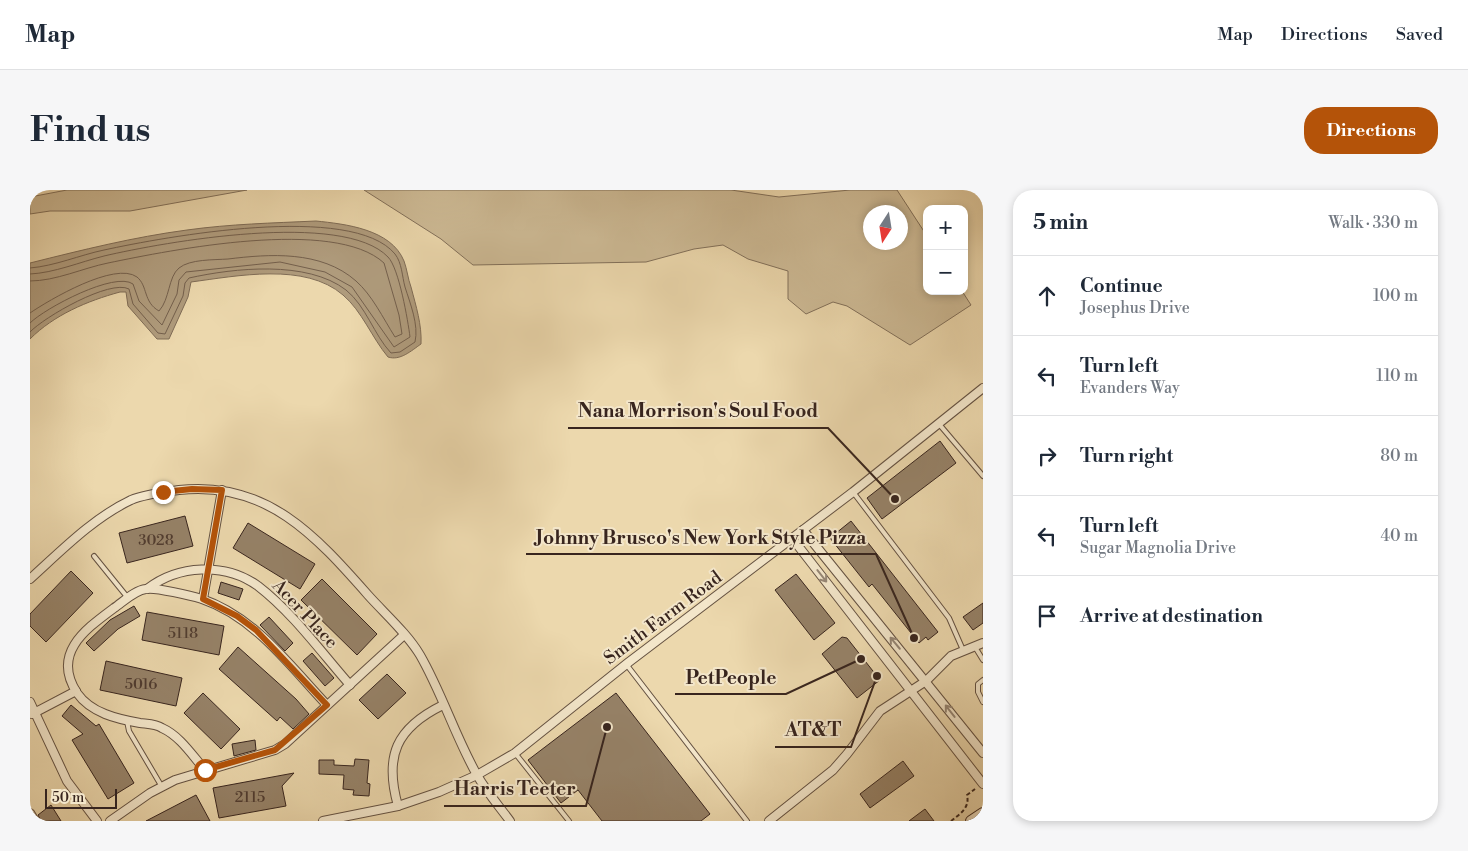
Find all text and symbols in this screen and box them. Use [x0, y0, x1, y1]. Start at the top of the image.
text: Map [25, 20, 75, 50]
text: Map [1217, 23, 1253, 46]
text: Directions [1281, 23, 1368, 46]
text: Saved [1396, 23, 1443, 46]
button: Directions [1304, 107, 1438, 154]
text: Find us [30, 109, 150, 152]
north arrow [863, 205, 908, 250]
map controls [923, 205, 968, 295]
button: + [923, 205, 968, 250]
text: 5 min [1033, 210, 1088, 236]
text: Walk · 330 m [1328, 213, 1418, 233]
button: − [923, 250, 968, 295]
text: Continue [1080, 274, 1163, 298]
icon: ahead [1033, 282, 1061, 310]
text: 100 m [1373, 286, 1418, 306]
text: Josephus Drive [1080, 298, 1190, 318]
text: Turn left [1080, 354, 1159, 378]
icon: left [1033, 362, 1061, 390]
text: 110 m [1376, 366, 1418, 386]
text: Evanders Way [1080, 378, 1180, 398]
callout: Nana Morrison's Soul Food [568, 394, 828, 428]
text: Nana Morrison's Soul Food [578, 399, 818, 423]
icon: right [1033, 442, 1061, 470]
text: Turn right [1080, 444, 1173, 468]
text: 80 m [1380, 446, 1418, 466]
route end [152, 481, 175, 504]
text: Turn left [1080, 514, 1159, 538]
callout: Johnny Brusco's New York Style Pizza [526, 520, 876, 554]
icon: left [1033, 522, 1061, 550]
text: Johnny Brusco's New York Style Pizza [533, 526, 867, 550]
text: 40 m [1381, 526, 1418, 546]
house number: 3028 [138, 531, 174, 550]
text: Sugar Magnolia Drive [1080, 538, 1236, 558]
street label: Smith Farm Road [599, 566, 727, 670]
one-way arrow [817, 569, 828, 582]
street label: Acer Place [266, 574, 343, 653]
icon: arrive [1033, 602, 1061, 630]
text: Arrive at destination [1080, 604, 1263, 628]
house number: 5118 [168, 624, 198, 643]
one-way arrow [890, 637, 901, 650]
callout: PetPeople [675, 660, 786, 694]
text: PetPeople [685, 666, 777, 690]
house number: 5016 [125, 675, 157, 694]
one-way arrow [944, 705, 955, 718]
callout: AT&T [775, 713, 851, 747]
text: AT&T [784, 718, 841, 742]
route start [194, 759, 217, 782]
callout: Harris Teeter [444, 772, 586, 806]
text: Harris Teeter [454, 777, 576, 801]
scale bar [45, 786, 118, 809]
house number: 2115 [235, 788, 265, 807]
text: 50 m [52, 789, 84, 807]

